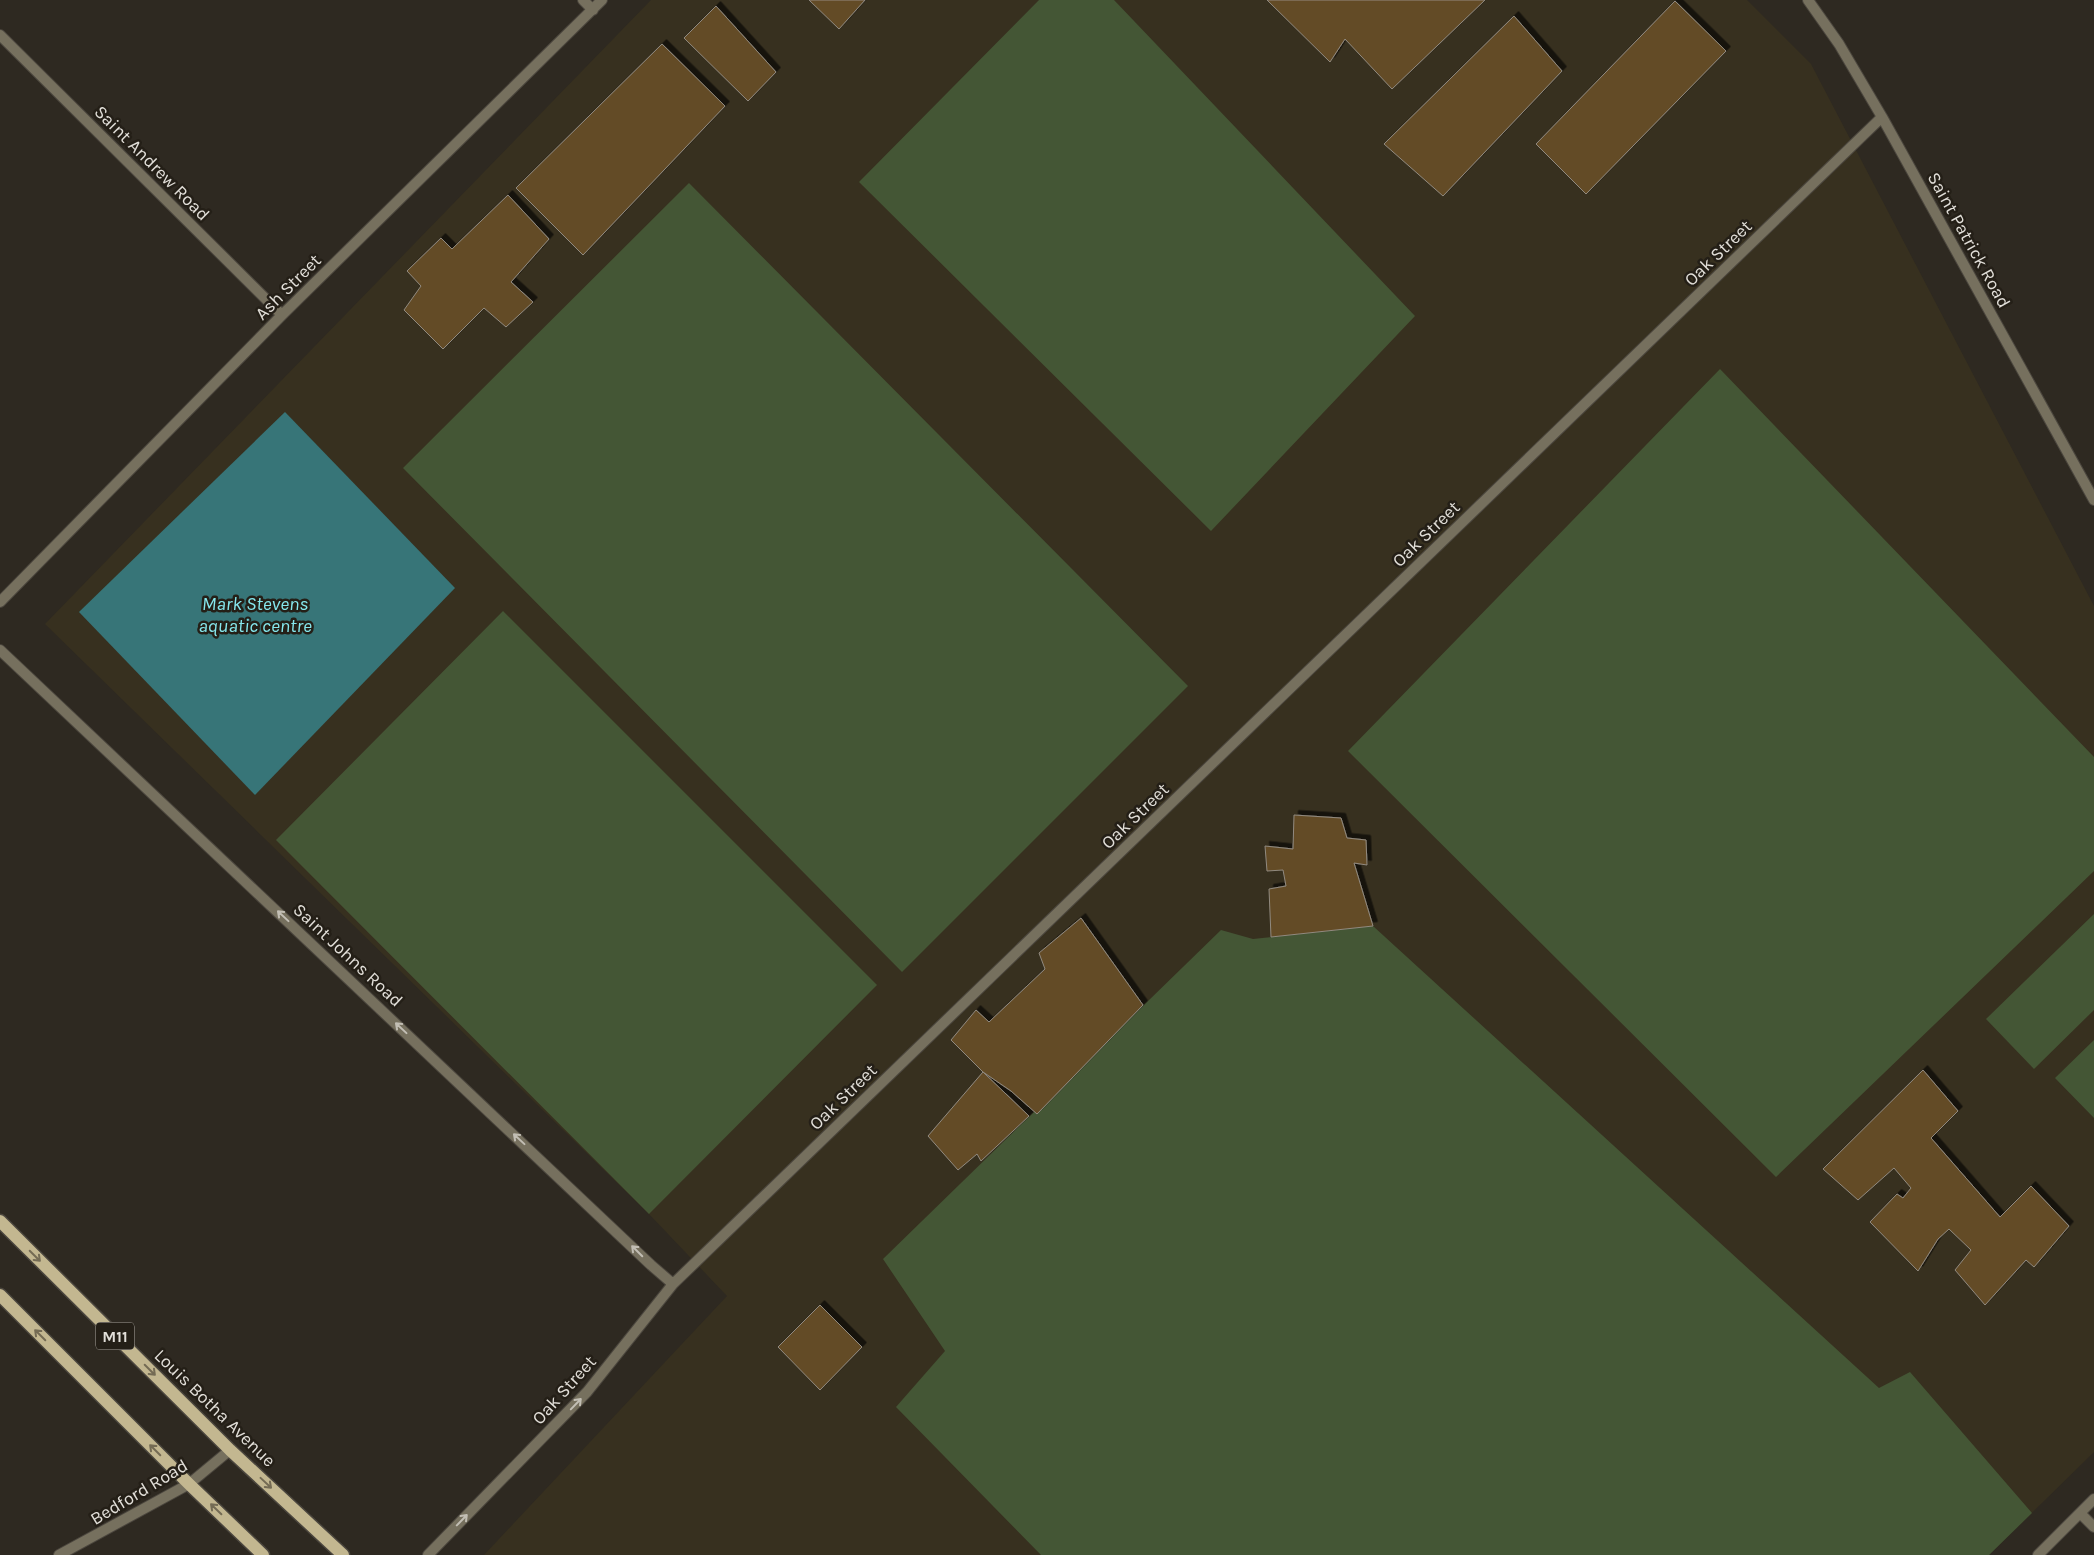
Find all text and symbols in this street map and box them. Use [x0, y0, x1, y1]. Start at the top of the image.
street label: Saint Andrew Road [90, 101, 214, 225]
street label: Saint Patrick Road [1923, 168, 2015, 312]
street label: Oak Street [1680, 215, 1757, 291]
street label: Ash Street [250, 249, 326, 325]
street label: Oak Street [1388, 496, 1465, 572]
water label: Mark Stevens aquatic centre [198, 593, 312, 637]
street label: Oak Street [1097, 778, 1174, 854]
street label: Saint Johns Road [289, 899, 407, 1011]
one-way arrow [276, 910, 289, 922]
one-way arrow [395, 1022, 407, 1034]
street label: Oak Street [805, 1059, 882, 1135]
one-way arrow [513, 1133, 526, 1145]
one-way arrow [631, 1245, 643, 1257]
one-way arrow [28, 1249, 40, 1261]
road number: M11 [96, 1322, 134, 1350]
one-way arrow [33, 1329, 46, 1341]
street label: Louis Botha Avenue [150, 1344, 280, 1472]
street label: Oak Street [527, 1351, 601, 1429]
one-way arrow [144, 1364, 156, 1376]
one-way arrow [570, 1398, 582, 1410]
one-way arrow [149, 1443, 161, 1456]
street label: Bedford Road [86, 1454, 192, 1530]
one-way arrow [259, 1477, 272, 1489]
one-way arrow [209, 1503, 222, 1515]
one-way arrow [456, 1514, 468, 1526]

